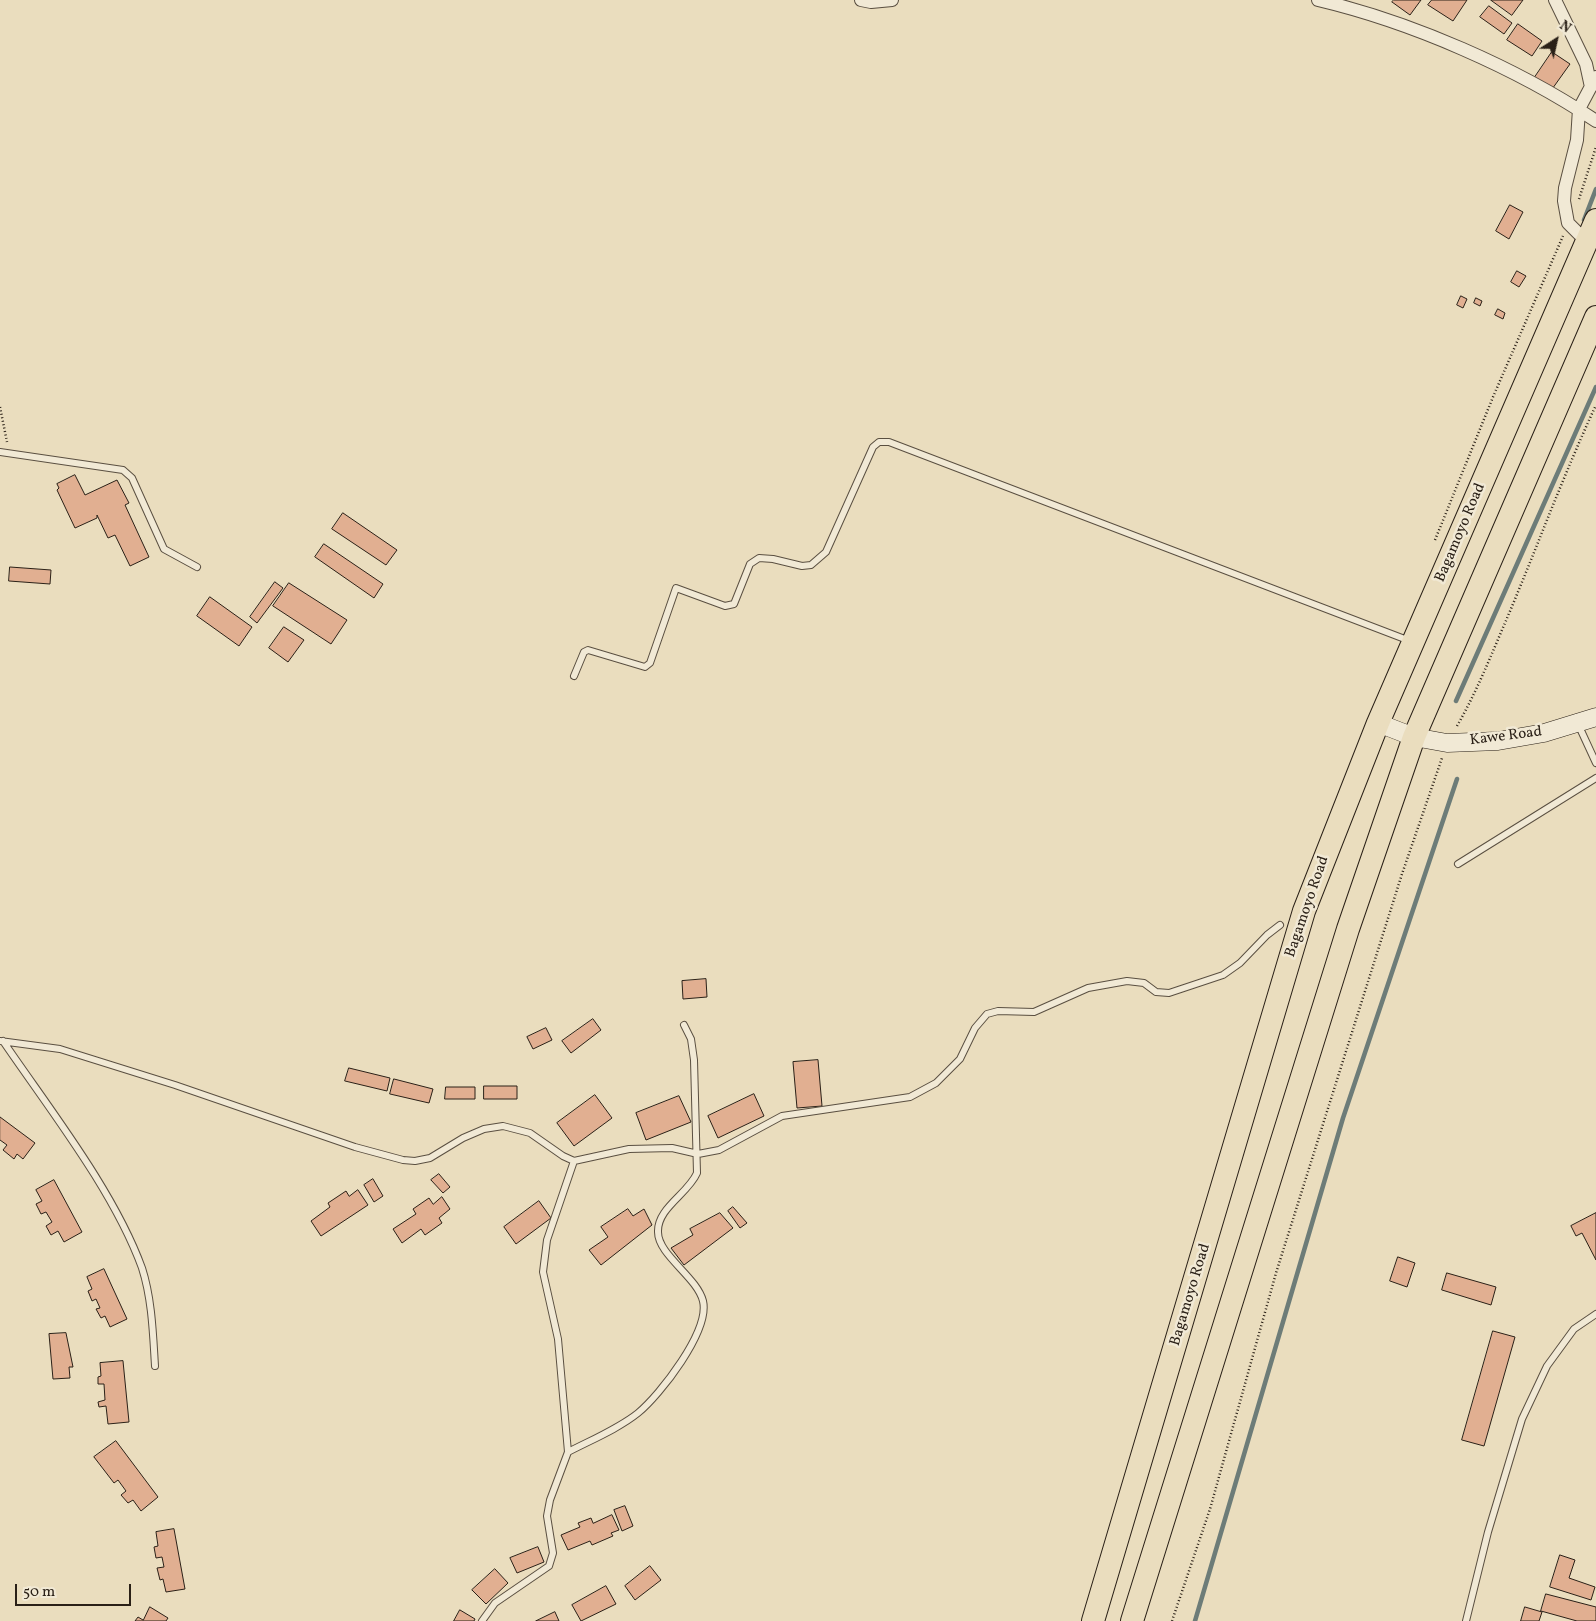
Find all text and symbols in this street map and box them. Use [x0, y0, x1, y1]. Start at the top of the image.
north arrow [1531, 15, 1581, 65]
text: N [1555, 17, 1574, 38]
street label: Bagamoyo Road [1432, 481, 1490, 585]
street label: Kawe Road [1469, 724, 1543, 750]
street label: Bagamoyo Road [1282, 854, 1334, 960]
street label: Bagamoyo Road [1167, 1242, 1215, 1348]
scale bar [18, 1574, 134, 1606]
text: 50 m [23, 1582, 55, 1603]

